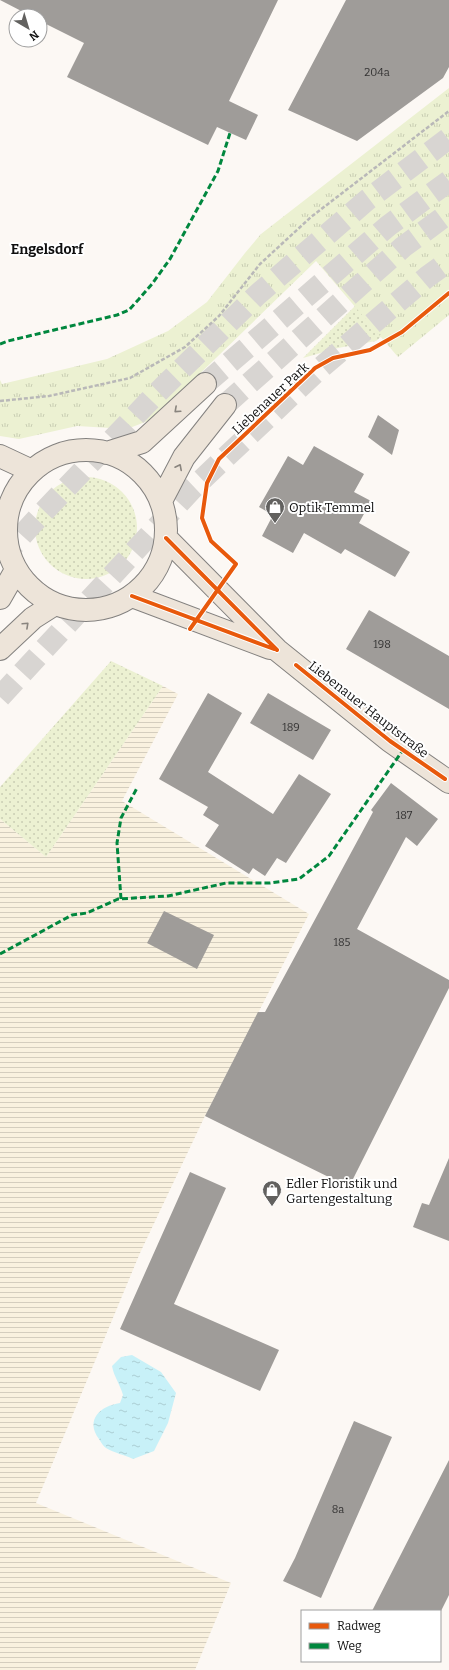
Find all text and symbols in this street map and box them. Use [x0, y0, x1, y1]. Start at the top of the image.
north arrow [8, 8, 48, 48]
text: N [26, 28, 41, 44]
house number: 204a [364, 66, 390, 79]
district label: Engelsdorf [11, 241, 84, 258]
street label: Liebenauer Park [229, 359, 312, 438]
one-way arrow [174, 406, 181, 413]
one-way arrow [174, 463, 181, 471]
shop icon: Optik Temmel [264, 496, 286, 524]
place label: Optik Temmel [289, 500, 375, 515]
one-way arrow [21, 622, 28, 629]
house number: 198 [373, 638, 391, 651]
street label: Liebenauer Hauptstraße [306, 658, 432, 761]
house number: 189 [282, 721, 300, 734]
house number: 187 [396, 809, 413, 822]
house number: 185 [334, 936, 351, 949]
place label: Edler Floristik und Gartengestaltung [286, 1176, 398, 1206]
shop icon: Edler Floristik und Gartengestaltung [261, 1179, 283, 1207]
house number: 8a [332, 1503, 344, 1516]
legend [301, 1610, 441, 1662]
text: Radweg [337, 1619, 381, 1633]
text: Weg [337, 1639, 362, 1653]

